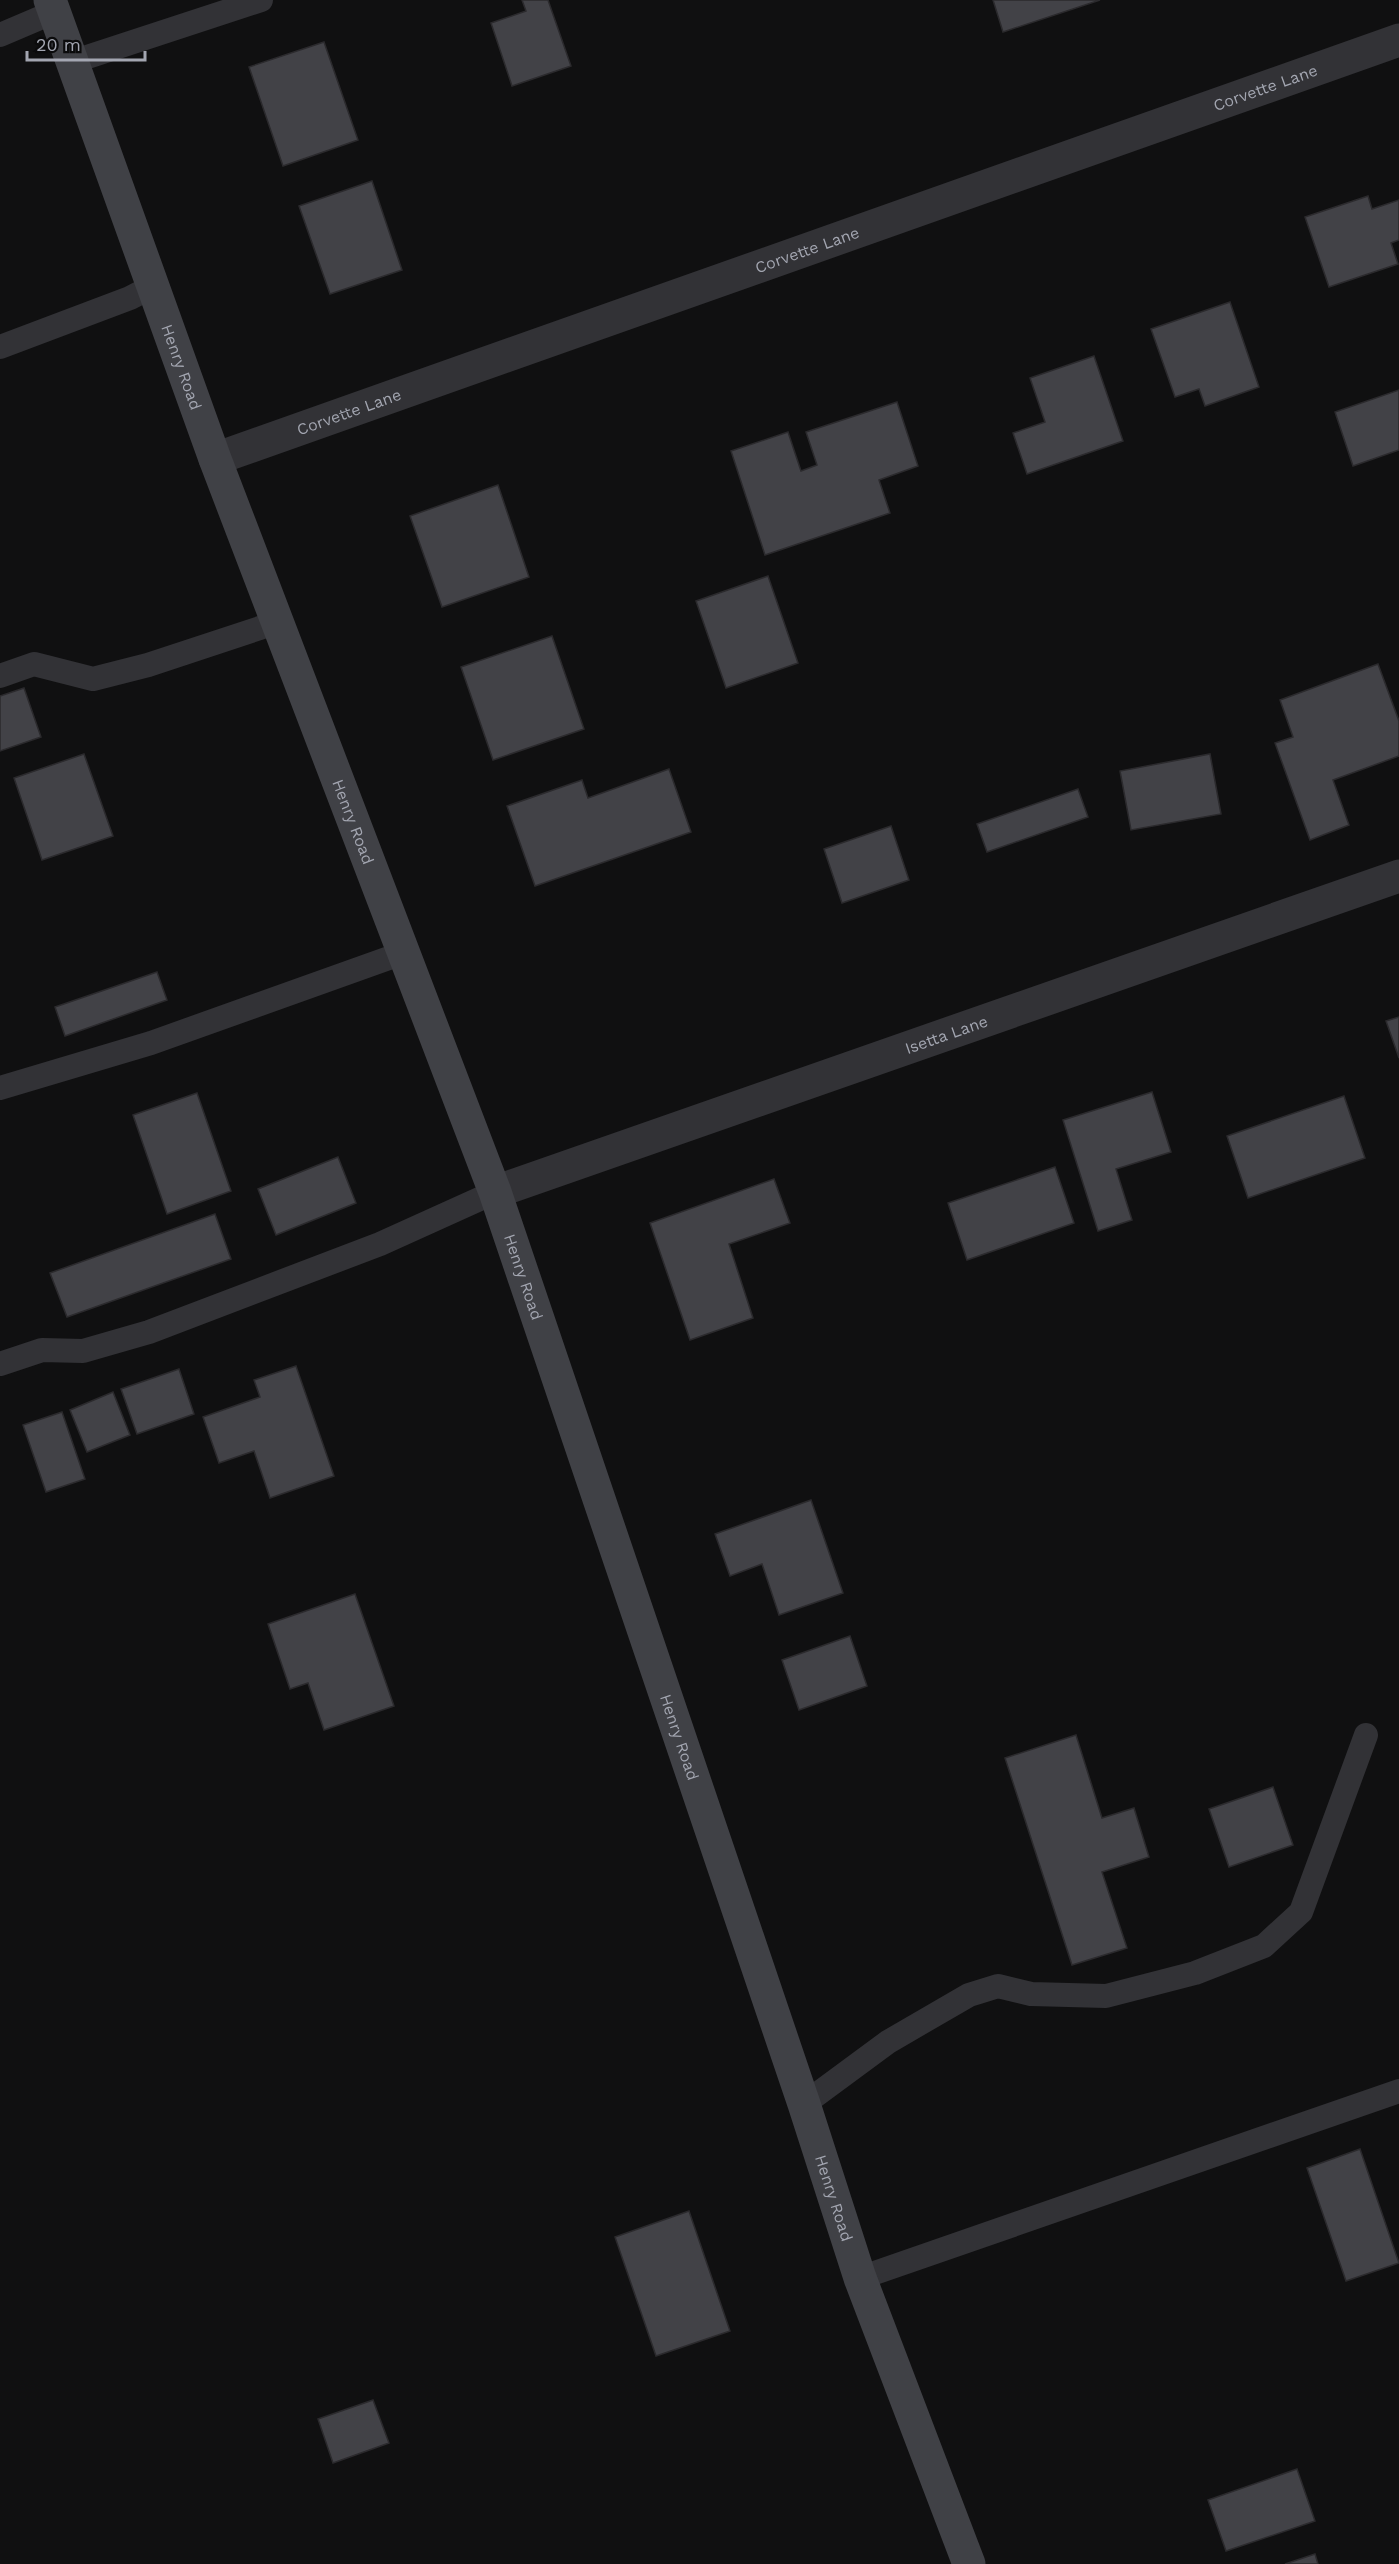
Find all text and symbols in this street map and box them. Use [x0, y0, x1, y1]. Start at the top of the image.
scale bar [27, 24, 146, 62]
text: 20 m [36, 34, 81, 55]
street label: Corvette Lane [1210, 60, 1320, 115]
street label: Corvette Lane [752, 222, 862, 277]
street label: Henry Road [158, 322, 206, 412]
street label: Corvette Lane [294, 384, 404, 439]
street label: Henry Road [329, 776, 378, 867]
street label: Isetta Lane [902, 1011, 990, 1057]
street label: Henry Road [500, 1231, 547, 1322]
street label: Henry Road [656, 1692, 703, 1783]
street label: Henry Road [811, 2152, 857, 2244]

